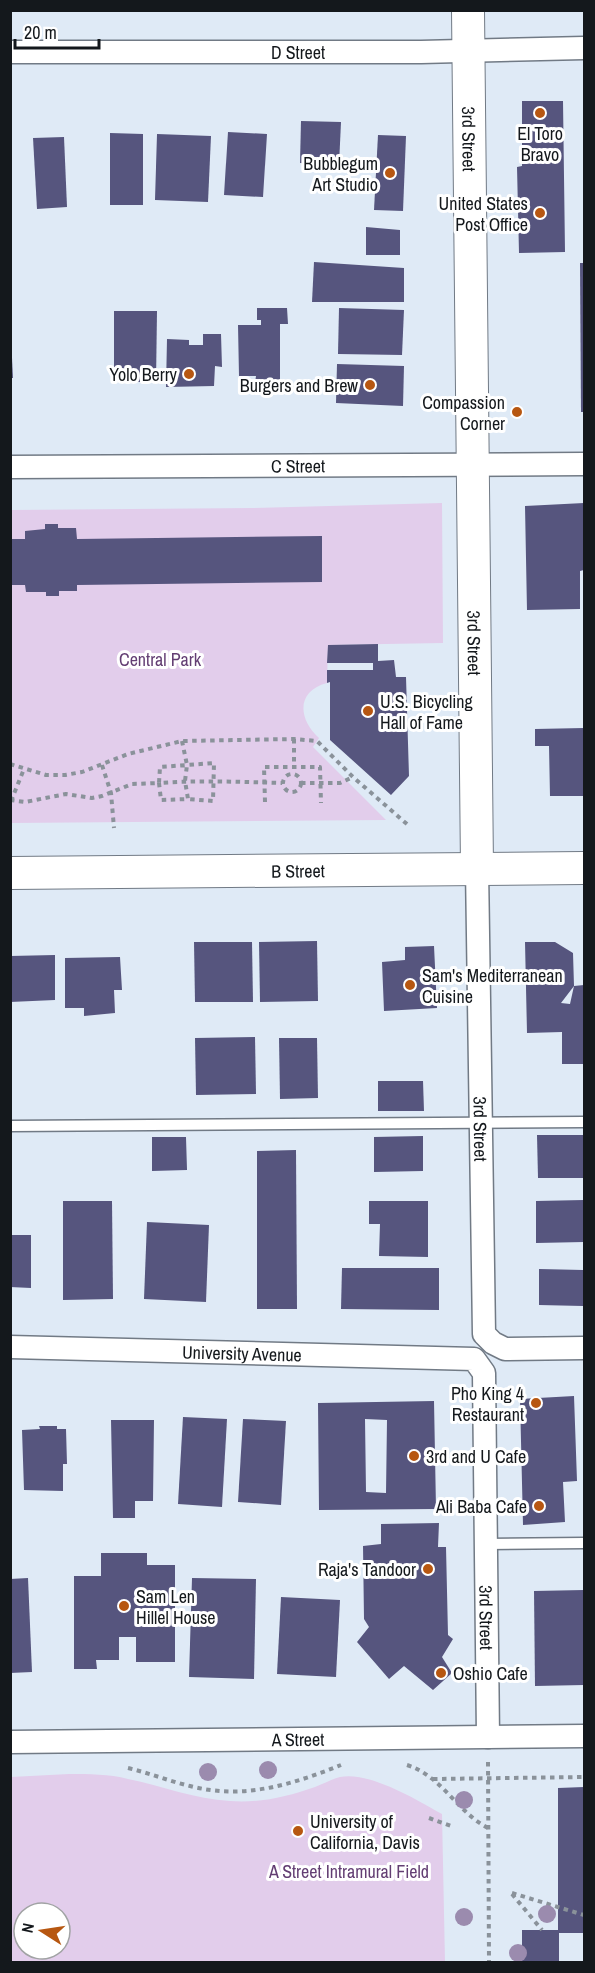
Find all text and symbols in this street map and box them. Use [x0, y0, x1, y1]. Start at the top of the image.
scale bar [15, 12, 99, 50]
text: 20 m [24, 20, 57, 45]
street label: D Street [271, 40, 325, 65]
street label: 3rd Street [457, 106, 482, 172]
marker: El Toro Bravo [533, 106, 547, 120]
place label: El Toro Bravo [517, 121, 563, 167]
place label: Bubblegum Art Studio [303, 151, 378, 197]
marker: Bubblegum Art Studio [383, 166, 397, 180]
place label: United States Post Office [439, 191, 528, 237]
marker: United States Post Office [533, 206, 547, 220]
place label: Yolo Berry [109, 362, 178, 387]
marker: Yolo Berry [182, 367, 196, 381]
place label: Burgers and Brew [240, 373, 358, 398]
marker: Burgers and Brew [363, 378, 377, 392]
place label: Compassion Corner [422, 390, 505, 436]
marker: Compassion Corner [510, 405, 524, 419]
street label: C Street [271, 453, 325, 478]
street label: 3rd Street [462, 610, 487, 676]
park label: Central Park [119, 647, 202, 672]
place label: U.S. Bicycling Hall of Fame [380, 689, 473, 735]
marker: U.S. Bicycling Hall of Fame [361, 704, 375, 718]
street label: B Street [271, 858, 325, 883]
place label: Sam's Mediterranean Cuisine [422, 963, 563, 1009]
marker: Sam's Mediterranean Cuisine [403, 978, 417, 992]
street label: 3rd Street [468, 1096, 494, 1162]
street label: University Avenue [182, 1339, 302, 1367]
place label: Pho King 4 Restaurant [451, 1381, 524, 1427]
marker: Pho King 4 Restaurant [529, 1396, 543, 1410]
place label: 3rd and U Cafe [426, 1444, 526, 1469]
marker: 3rd and U Cafe [407, 1449, 421, 1463]
place label: Ali Baba Cafe [435, 1494, 527, 1519]
marker: Ali Baba Cafe [532, 1499, 546, 1513]
place label: Raja's Tandoor [318, 1557, 416, 1582]
marker: Raja's Tandoor [421, 1562, 435, 1576]
place label: Sam Len Hillel House [136, 1584, 216, 1630]
street label: 3rd Street [474, 1585, 500, 1650]
marker: Sam Len Hillel House [117, 1599, 131, 1613]
place label: Oshio Cafe [453, 1661, 528, 1686]
marker: Oshio Cafe [434, 1666, 448, 1680]
street label: A Street [271, 1726, 324, 1752]
place label: University of California, Davis [310, 1809, 420, 1855]
marker: University of California, Davis [291, 1824, 305, 1838]
park label: A Street Intramural Field [268, 1859, 429, 1884]
north arrow [12, 1901, 72, 1961]
text: N [16, 1921, 39, 1935]

